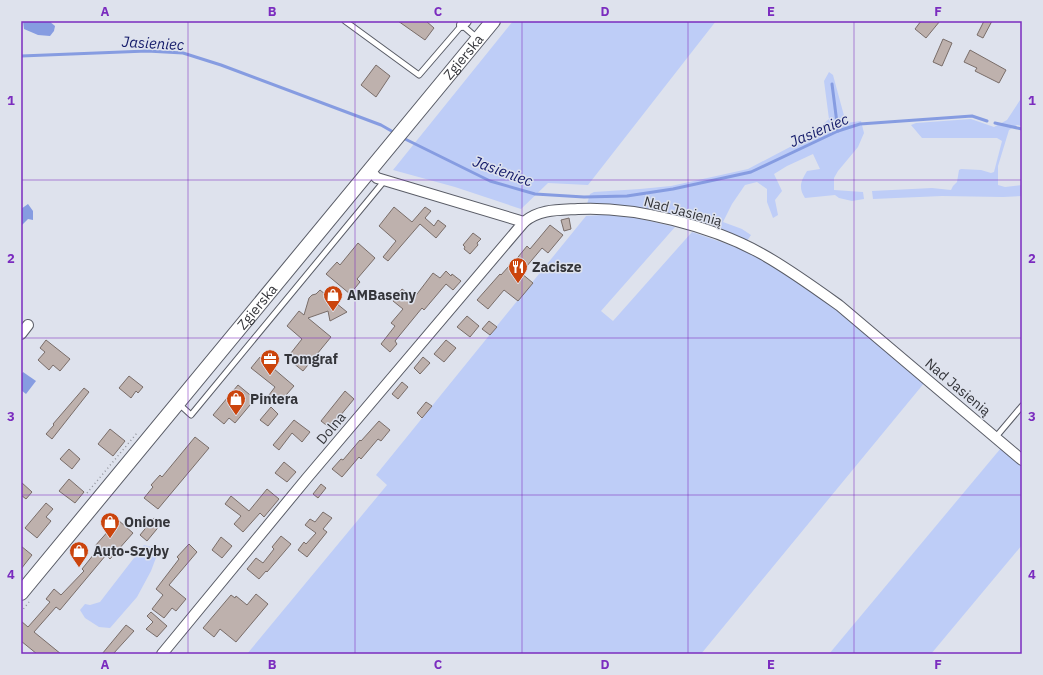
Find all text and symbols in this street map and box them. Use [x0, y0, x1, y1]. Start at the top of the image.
text: A [101, 3, 110, 20]
text: B [268, 3, 277, 20]
text: C [434, 3, 443, 20]
text: D [600, 3, 610, 20]
text: E [767, 3, 775, 20]
text: F [934, 3, 942, 20]
street label: Zgierska [439, 30, 488, 83]
water label: Jasieniec [121, 32, 185, 54]
text: 1 [7, 92, 15, 109]
text: 1 [1028, 92, 1036, 109]
water label: Jasieniec [787, 109, 852, 151]
water label: Jasieniec [470, 151, 536, 191]
street label: Nad Jasienią [642, 192, 725, 230]
text: 2 [7, 250, 15, 267]
text: 2 [1028, 250, 1036, 267]
restaurant icon: Zacisze [507, 256, 529, 284]
place label: Zacisze [532, 258, 582, 276]
street label: Zgierska [233, 280, 281, 333]
shop icon: AMBaseny [322, 284, 344, 312]
place label: AMBaseny [347, 286, 417, 304]
office icon: Tomgraf [259, 348, 281, 376]
place label: Tomgraf [284, 350, 338, 368]
street label: Nad Jasienią [921, 354, 995, 420]
shop icon: Pintera [225, 388, 247, 416]
place label: Pintera [250, 390, 298, 408]
text: 3 [7, 408, 15, 425]
street label: Dolna [312, 408, 350, 448]
text: 3 [1028, 408, 1036, 425]
shop icon: Onione [99, 511, 121, 539]
place label: Onione [124, 513, 171, 531]
shop icon: Auto-Szyby [68, 540, 90, 568]
place label: Auto-Szyby [93, 542, 169, 560]
text: 4 [7, 566, 15, 583]
text: 4 [1028, 566, 1036, 583]
text: A [101, 656, 110, 673]
text: B [268, 656, 277, 673]
text: C [434, 656, 443, 673]
text: D [600, 656, 610, 673]
text: E [767, 656, 775, 673]
text: F [934, 656, 942, 673]

